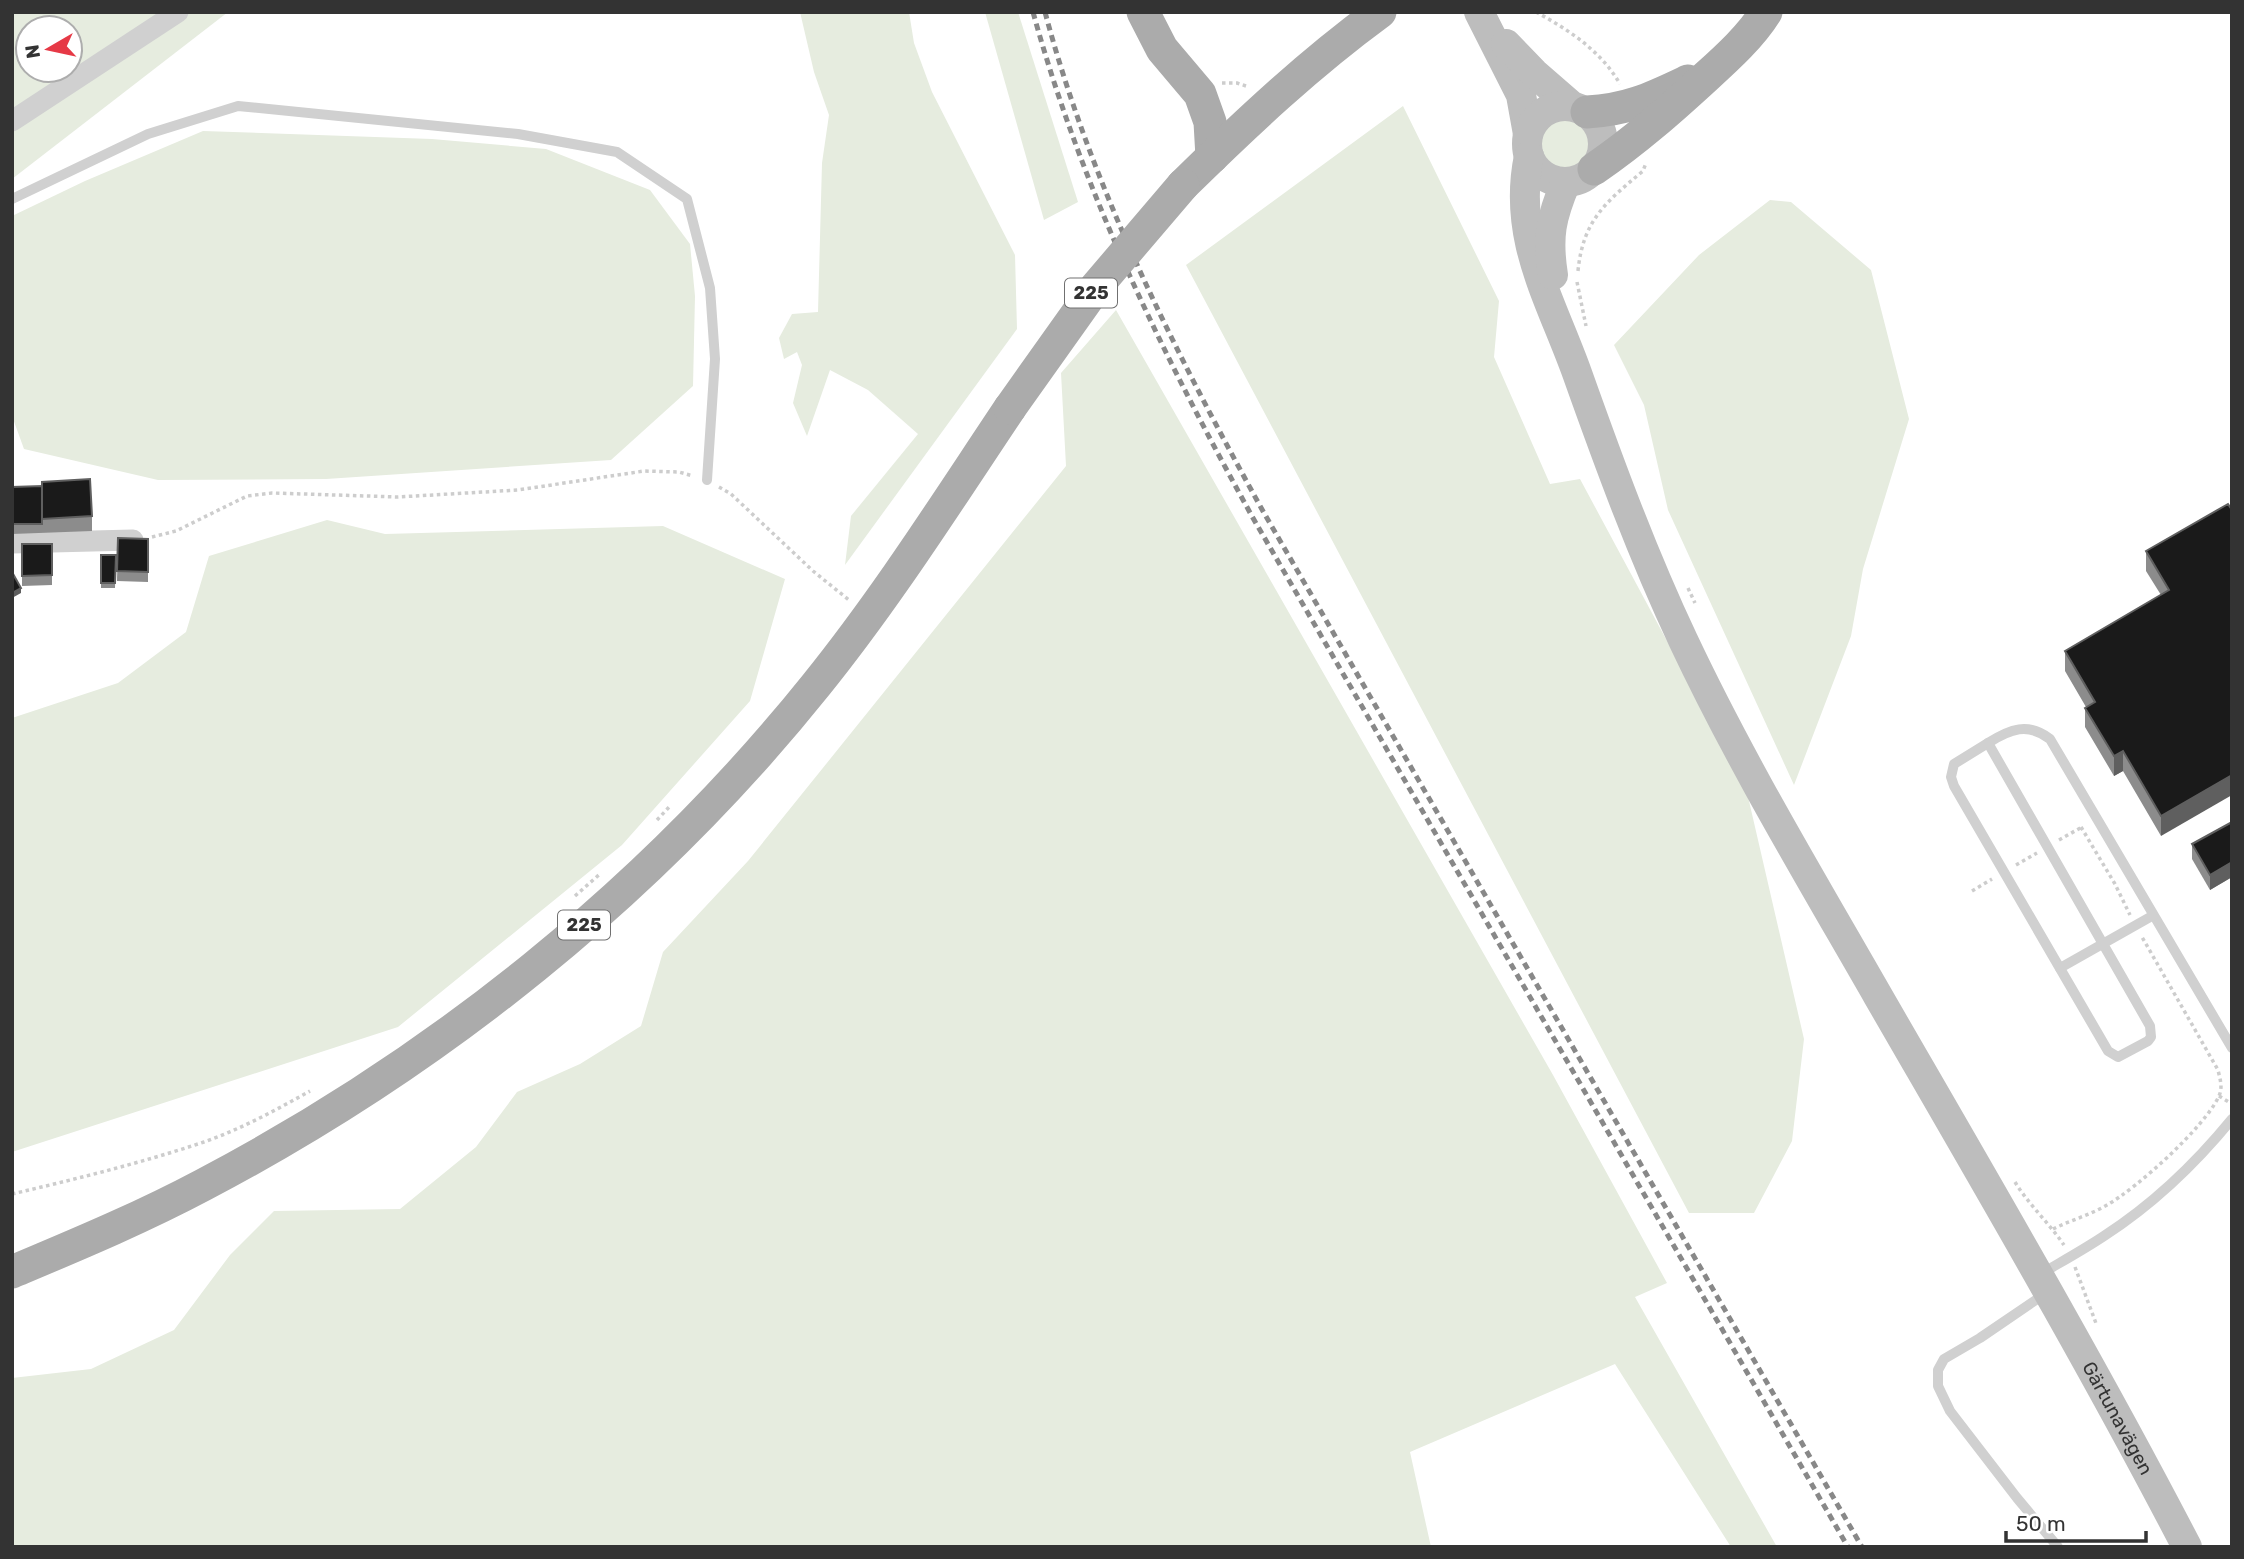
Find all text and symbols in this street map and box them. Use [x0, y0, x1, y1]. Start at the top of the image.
north arrow [14, 14, 84, 84]
text: N [20, 43, 45, 60]
road number: 225 [1065, 278, 1117, 307]
road number: 225 [558, 910, 610, 940]
street label: Gärtunavägen [2078, 1357, 2158, 1479]
scale bar [2006, 1500, 2146, 1544]
text: 50 m [2016, 1511, 2066, 1536]

